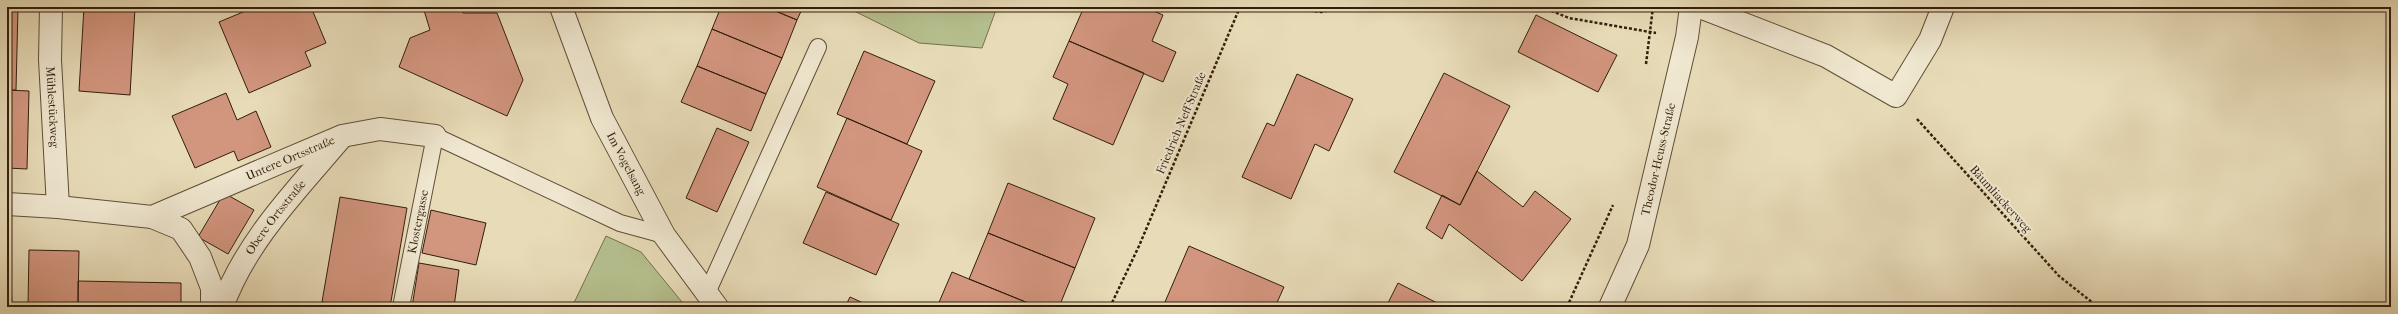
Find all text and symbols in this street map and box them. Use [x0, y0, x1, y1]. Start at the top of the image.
street label: Mühlestückweg [43, 66, 62, 149]
street label: Friedrich-Neff-Straße [1153, 70, 1209, 176]
street label: Theodor-Heuss-Straße [1638, 101, 1678, 217]
street label: Im Vogelsang [604, 130, 649, 198]
street label: Untere Ortsstraße [244, 133, 337, 183]
street label: Bäumliackerweg [1967, 162, 2035, 236]
street label: Obere Ortsstraße [242, 177, 309, 257]
street label: Klostergasse [405, 189, 431, 255]

